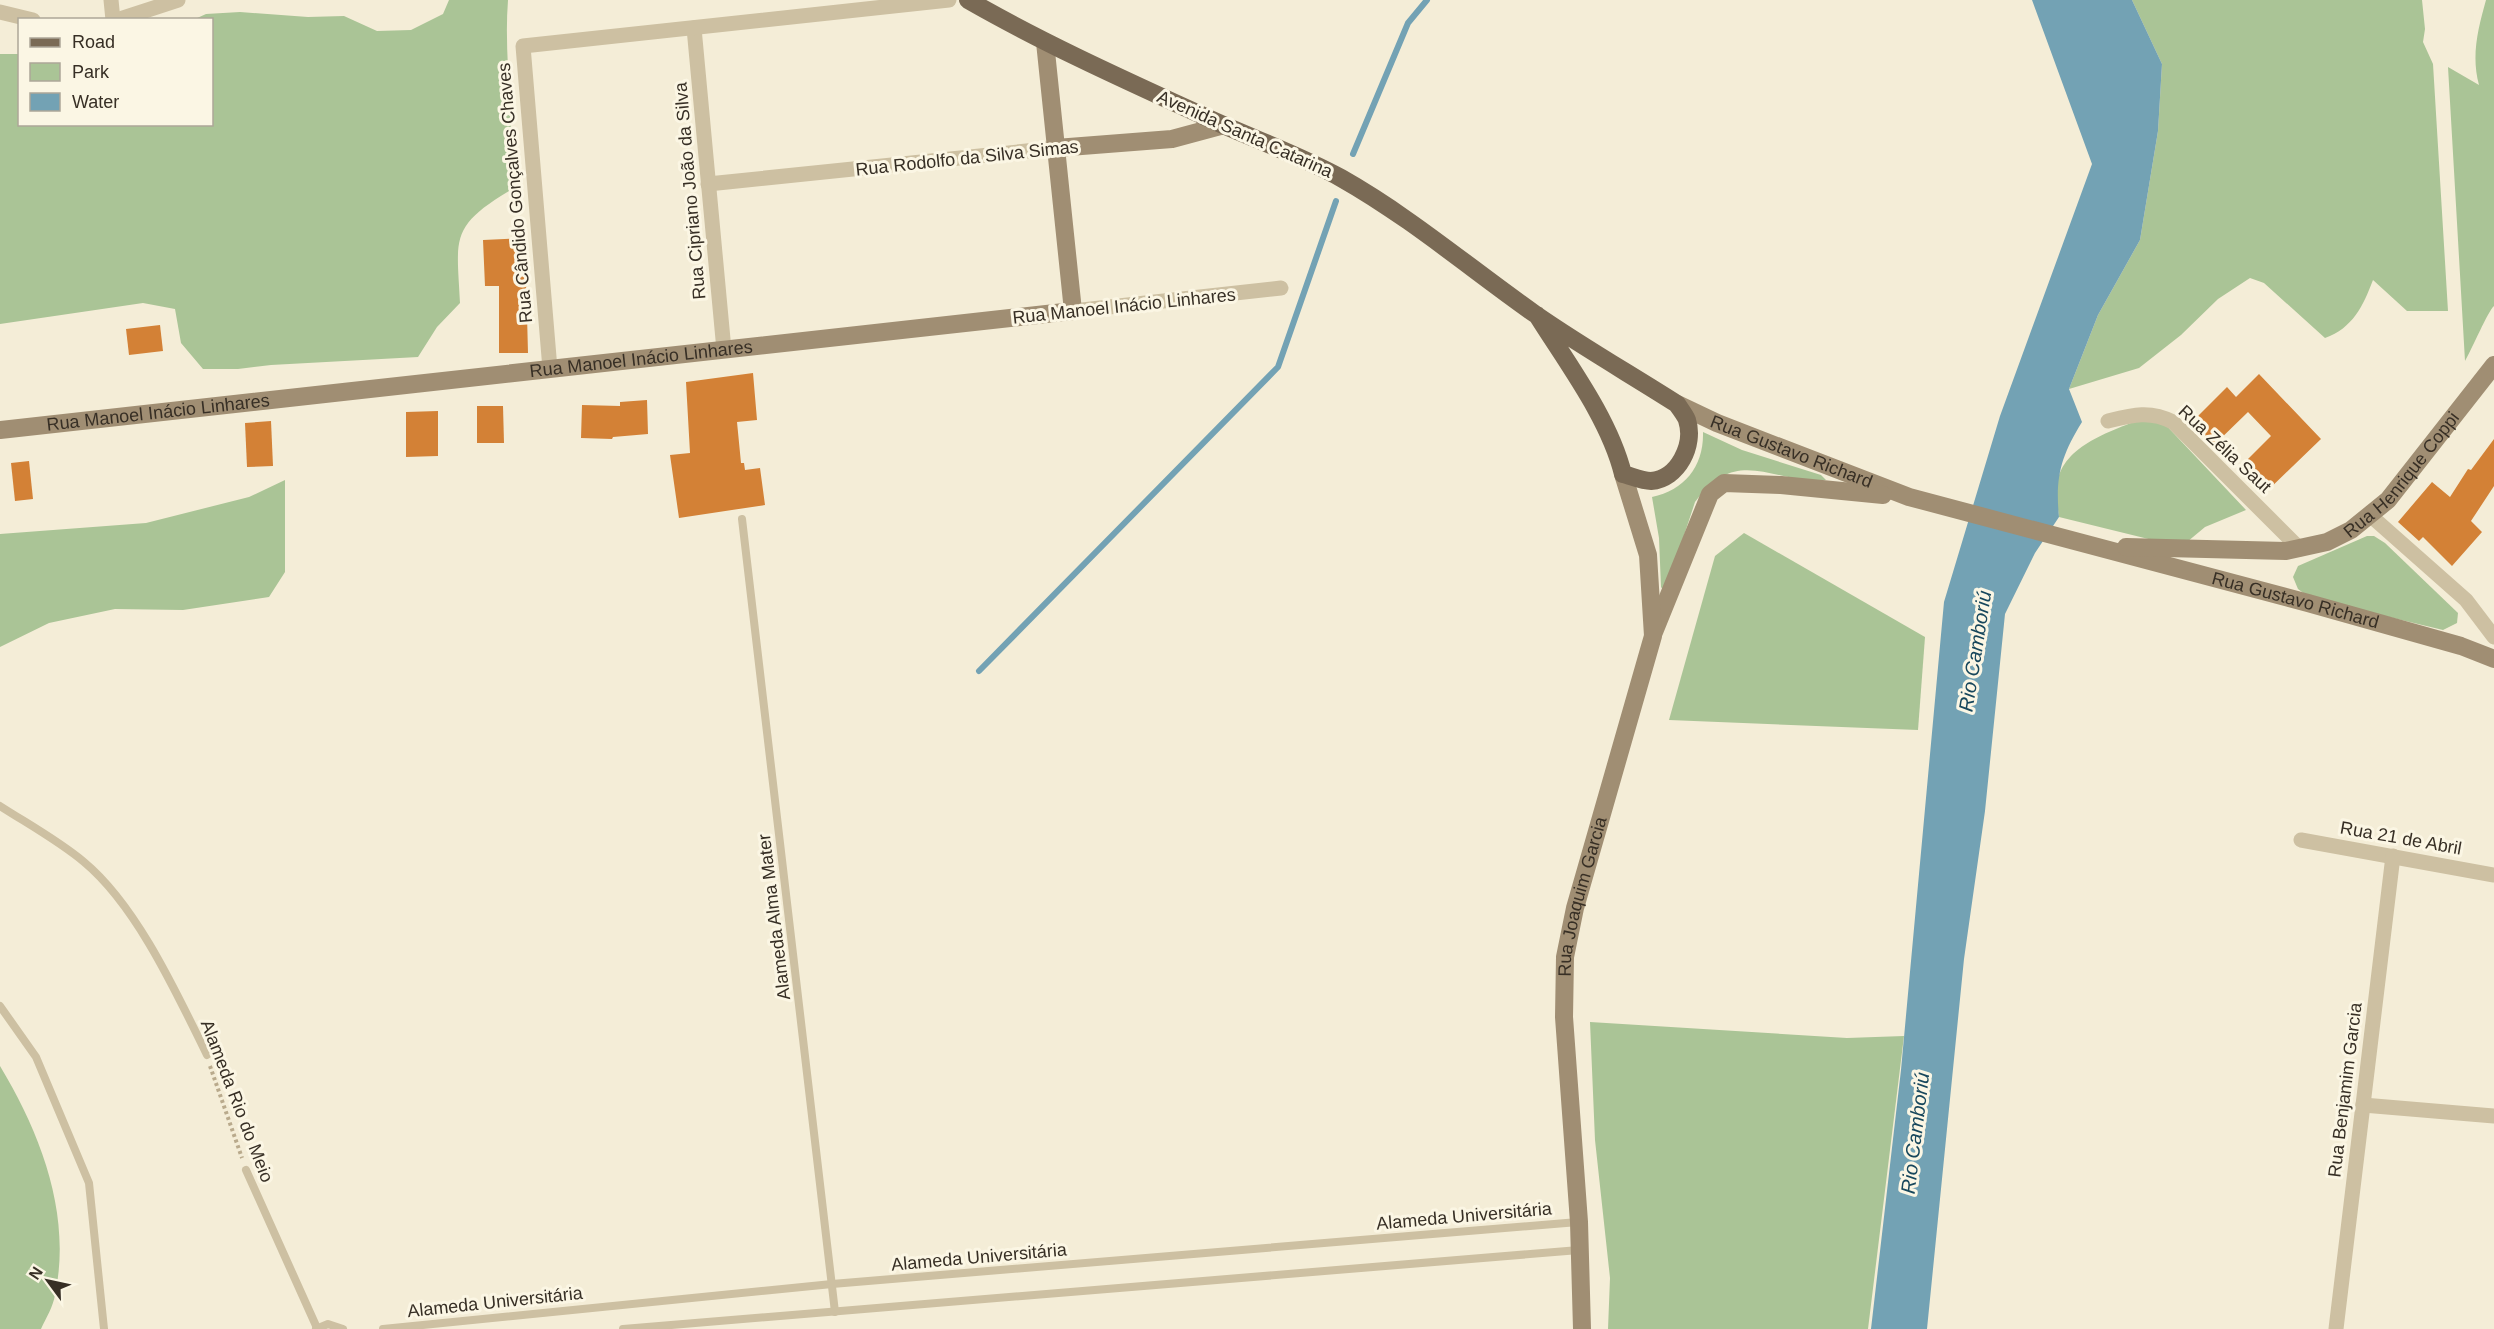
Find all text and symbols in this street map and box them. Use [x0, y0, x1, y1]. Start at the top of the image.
legend [18, 18, 213, 126]
text: Road [72, 32, 115, 52]
text: Park [72, 62, 110, 82]
street label: Rua Cândido Gonçalves Chaves [494, 62, 536, 324]
street label: Rua Cipriano João da Silva [670, 81, 709, 301]
street label: Avenida Santa Catarina [1154, 86, 1337, 182]
text: Water [72, 92, 119, 112]
street label: Rua Rodolfo da Silva Simas [855, 136, 1079, 180]
street label: Rua Manoel Inácio Linhares [1011, 284, 1237, 328]
street label: Rua Manoel Inácio Linhares [529, 337, 754, 381]
street label: Rua Manoel Inácio Linhares [45, 390, 271, 435]
street label: Rua Zélia Saut [2175, 401, 2275, 497]
street label: Rua Henrique Coppi [2340, 408, 2463, 542]
street label: Rua Gustavo Richard [1707, 411, 1875, 492]
street label: Rua Gustavo Richard [2210, 568, 2381, 632]
water label: Rio Camboriú [1955, 589, 1995, 713]
street label: Rua Joaquim Garcia [1555, 813, 1611, 977]
street label: Rua 21 de Abril [2339, 817, 2463, 859]
street label: Alameda Alma Mater [754, 833, 794, 1001]
street label: Rua Benjamim Garcia [2324, 1000, 2366, 1179]
street label: Alameda Rio do Meio [197, 1017, 277, 1185]
water label: Rio Camboriú [1897, 1071, 1933, 1195]
street label: Alameda Universitária [1375, 1198, 1554, 1234]
street label: Alameda Universitária [890, 1239, 1069, 1275]
north arrow [18, 1251, 78, 1311]
text: N [26, 1264, 46, 1283]
street label: Alameda Universitária [406, 1283, 585, 1321]

